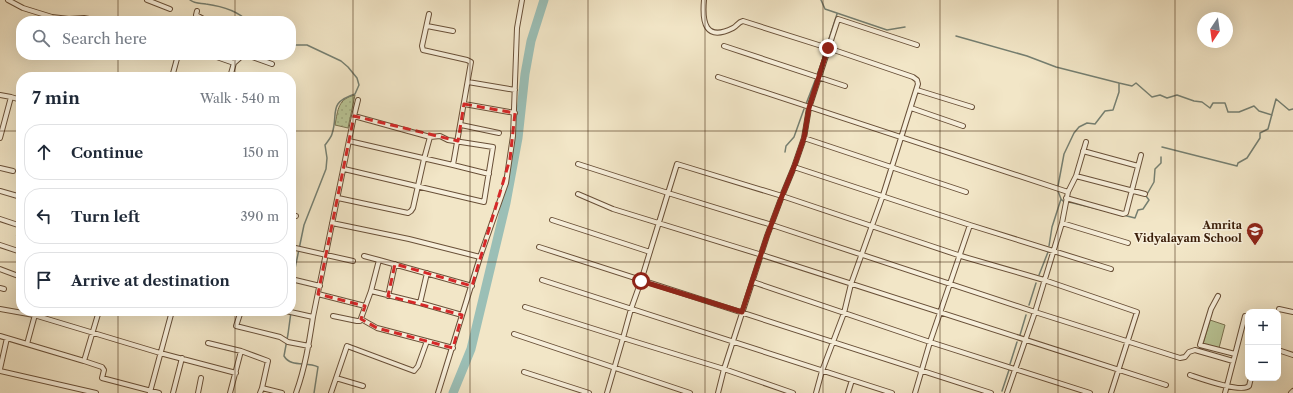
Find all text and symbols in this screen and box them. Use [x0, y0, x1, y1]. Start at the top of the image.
north arrow [1197, 12, 1233, 48]
search box [16, 16, 296, 60]
icon: search [30, 27, 52, 49]
text: Search here [62, 29, 147, 48]
route end [819, 39, 837, 57]
text: 7 min [32, 88, 80, 108]
text: Walk · 540 m [200, 90, 280, 106]
icon: ahead [33, 141, 55, 163]
text: Continue [71, 143, 143, 162]
text: 150 m [243, 144, 279, 160]
icon: left [33, 205, 55, 227]
text: Turn left [71, 207, 140, 226]
text: 390 m [240, 208, 279, 224]
place label: Amrita Vidyalayam School [1133, 218, 1243, 245]
school or university icon: Amrita Vidyalayam School [1245, 221, 1265, 246]
icon: arrive [33, 269, 55, 291]
text: Arrive at destination [71, 271, 230, 290]
route start [632, 272, 650, 290]
map controls [1245, 309, 1281, 381]
button: + [1245, 309, 1281, 345]
button: − [1245, 345, 1281, 381]

